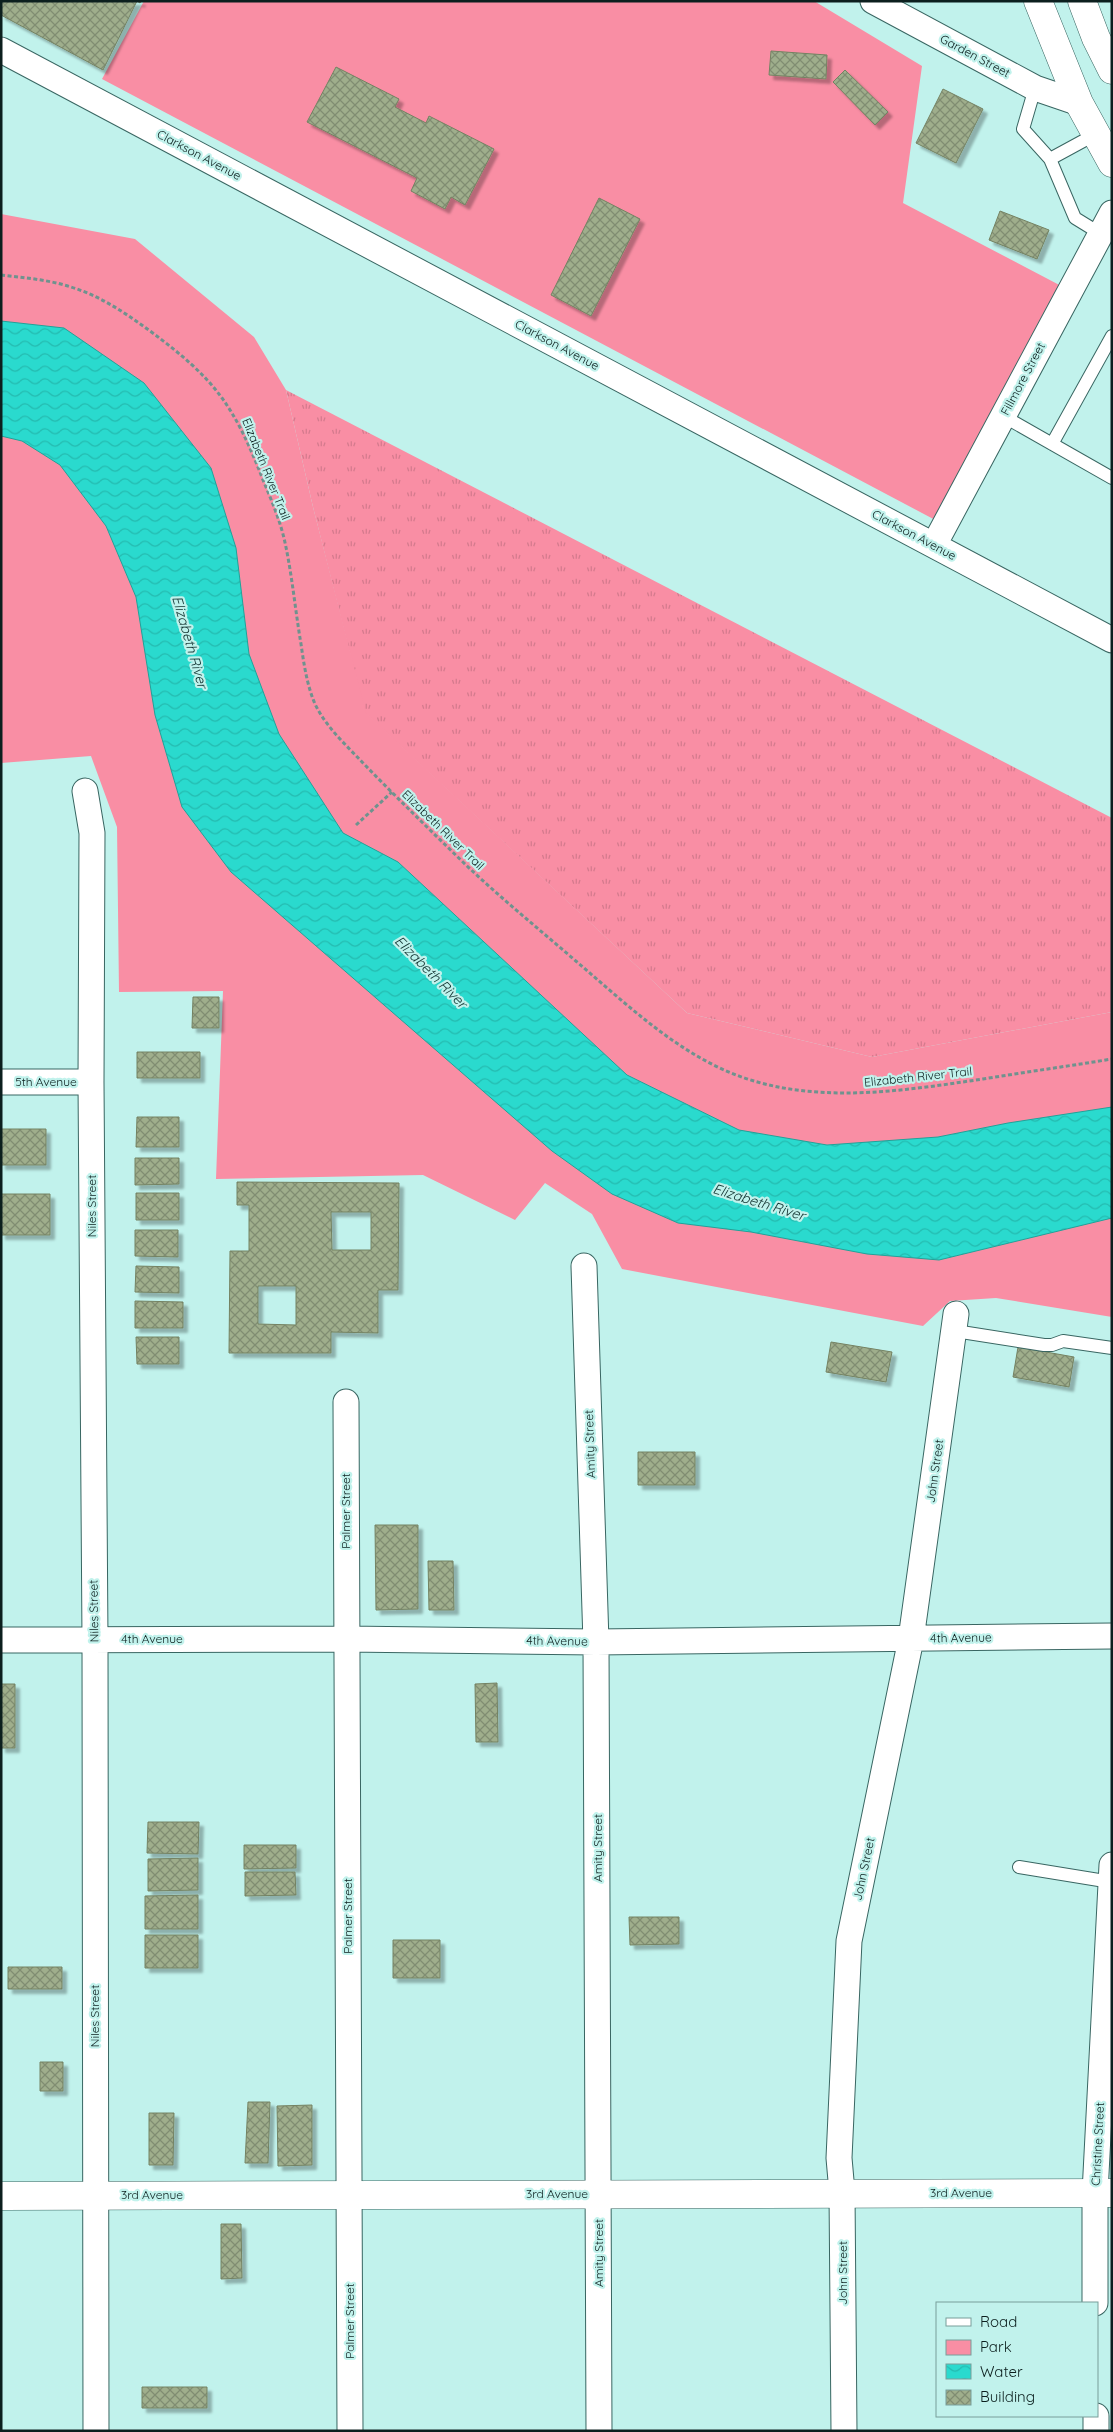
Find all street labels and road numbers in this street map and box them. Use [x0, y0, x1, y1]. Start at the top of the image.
street label: Garden Street [938, 31, 1013, 80]
street label: Clarkson Avenue [155, 126, 244, 183]
street label: Clarkson Avenue [513, 316, 602, 373]
street label: Fillmore Street [997, 340, 1048, 418]
street label: Elizabeth River Trail [239, 416, 294, 522]
street label: Clarkson Avenue [870, 506, 959, 563]
street label: Elizabeth River Trail [399, 787, 488, 873]
street label: Elizabeth River Trail [863, 1063, 973, 1090]
street label: 5th Avenue [15, 1074, 77, 1089]
street label: Niles Street [84, 1175, 99, 1237]
street label: Amity Street [581, 1410, 598, 1478]
street label: John Street [923, 1438, 946, 1504]
street label: Palmer Street [338, 1473, 353, 1549]
street label: Niles Street [85, 1580, 102, 1642]
street label: 4th Avenue [930, 1629, 992, 1646]
street label: 4th Avenue [121, 1631, 183, 1646]
street label: 4th Avenue [526, 1632, 588, 1649]
street label: Amity Street [590, 1814, 605, 1882]
street label: John Street [850, 1836, 877, 1902]
street label: Palmer Street [340, 1878, 355, 1954]
street label: Niles Street [87, 1985, 102, 2047]
street label: Christine Street [1088, 2102, 1107, 2186]
street label: 3rd Avenue [930, 2185, 992, 2200]
street label: 3rd Avenue [526, 2186, 588, 2201]
street label: 3rd Avenue [121, 2187, 183, 2202]
street label: Amity Street [591, 2219, 606, 2287]
street label: John Street [835, 2241, 850, 2305]
street label: Palmer Street [342, 2283, 357, 2359]

